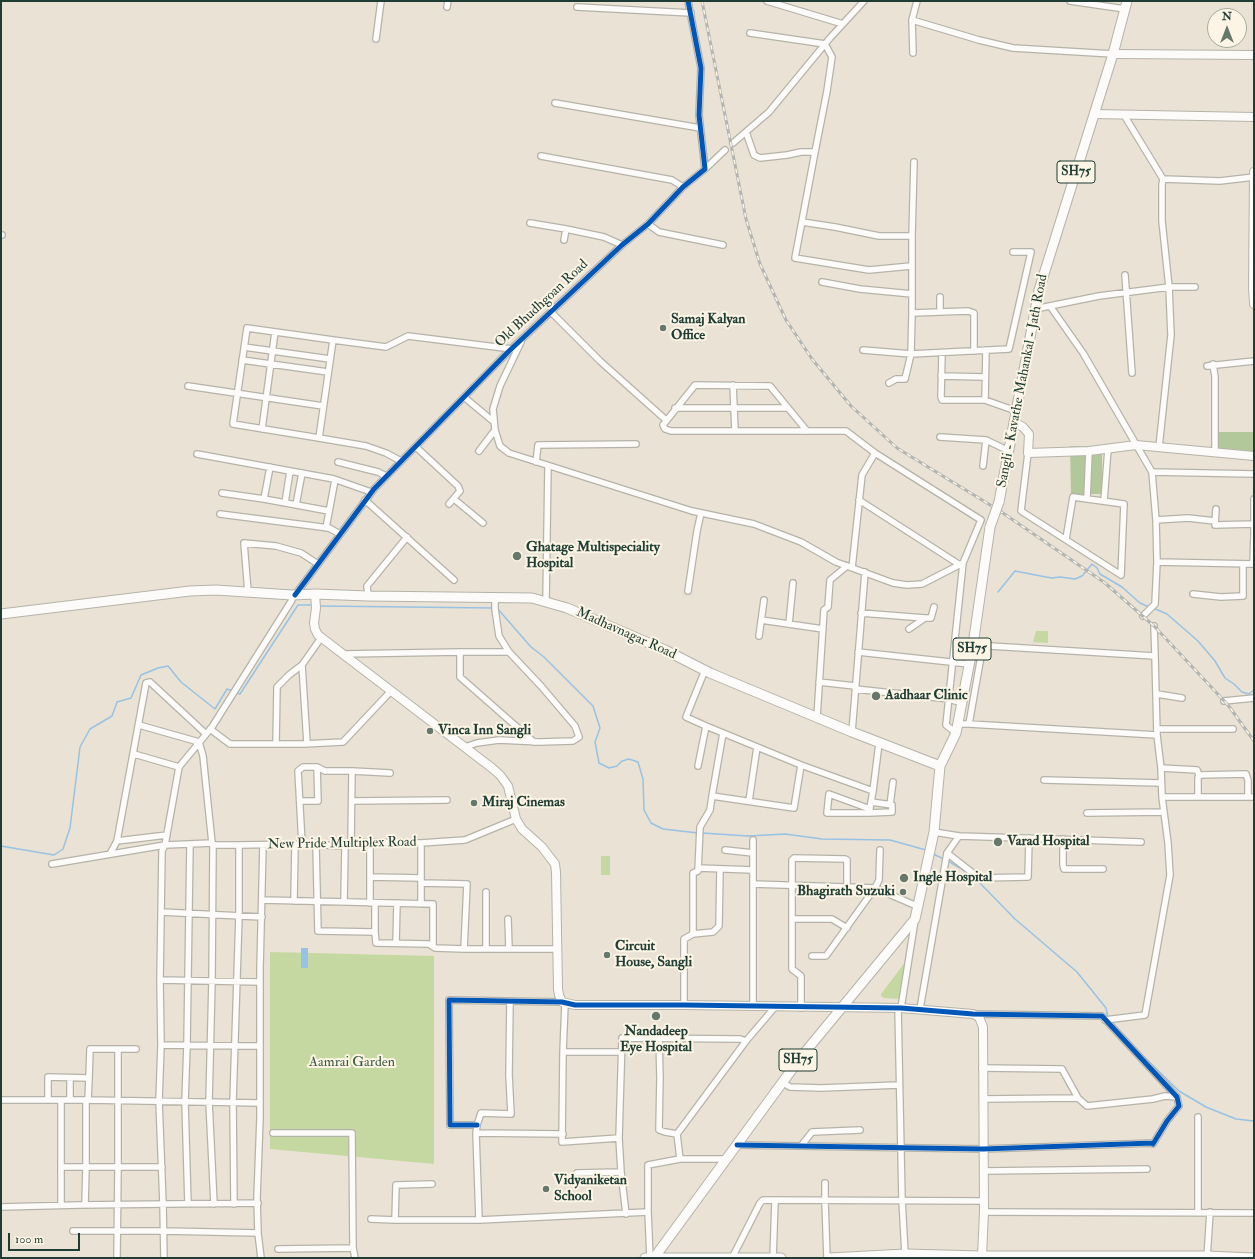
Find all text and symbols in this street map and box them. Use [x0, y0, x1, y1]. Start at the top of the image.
north arrow [1207, 8, 1247, 48]
text: N [1222, 10, 1232, 23]
road number: SH75 [1057, 161, 1095, 183]
street label: Old Bhudhgoan Road [492, 256, 592, 352]
street label: Sangli - Kavathe Mahankal - Jath Road [994, 273, 1052, 489]
place label: Samaj Kalyan Office [671, 312, 746, 344]
marker: Samaj Kalyan Office [658, 323, 668, 333]
place label: Ghatage Multispeciality Hospital [526, 540, 660, 572]
marker: Ghatage Multispeciality Hospital [511, 550, 523, 562]
street label: Madhavnagar Road [573, 604, 679, 664]
road number: SH75 [953, 638, 991, 660]
place label: Aadhaar Clinic [885, 688, 968, 704]
marker: Aadhaar Clinic [870, 690, 882, 702]
place label: Vinca Inn Sangli [438, 723, 531, 739]
marker: Vinca Inn Sangli [425, 726, 435, 736]
place label: Miraj Cinemas [482, 795, 565, 811]
marker: Miraj Cinemas [469, 798, 479, 808]
street label: New Pride Multiplex Road [267, 834, 417, 854]
place label: Varad Hospital [1007, 834, 1090, 850]
marker: Varad Hospital [992, 836, 1004, 848]
place label: Ingle Hospital [913, 870, 992, 886]
marker: Ingle Hospital [898, 872, 910, 884]
place label: Bhagirath Suzuki [797, 884, 895, 900]
marker: Bhagirath Suzuki [898, 887, 908, 897]
place label: Circuit House, Sangli [615, 939, 692, 972]
marker: Circuit House, Sangli [602, 950, 612, 960]
marker: Nandadeep Eye Hospital [650, 1010, 662, 1022]
place label: Nandadeep Eye Hospital [620, 1024, 692, 1056]
road number: SH75 [779, 1049, 817, 1071]
park label: Aamrai Garden [309, 1055, 395, 1071]
place label: Vidyaniketan School [554, 1173, 627, 1206]
marker: Vidyaniketan School [541, 1184, 551, 1194]
scale bar [10, 1225, 82, 1251]
text: 100 m [15, 1232, 43, 1247]

